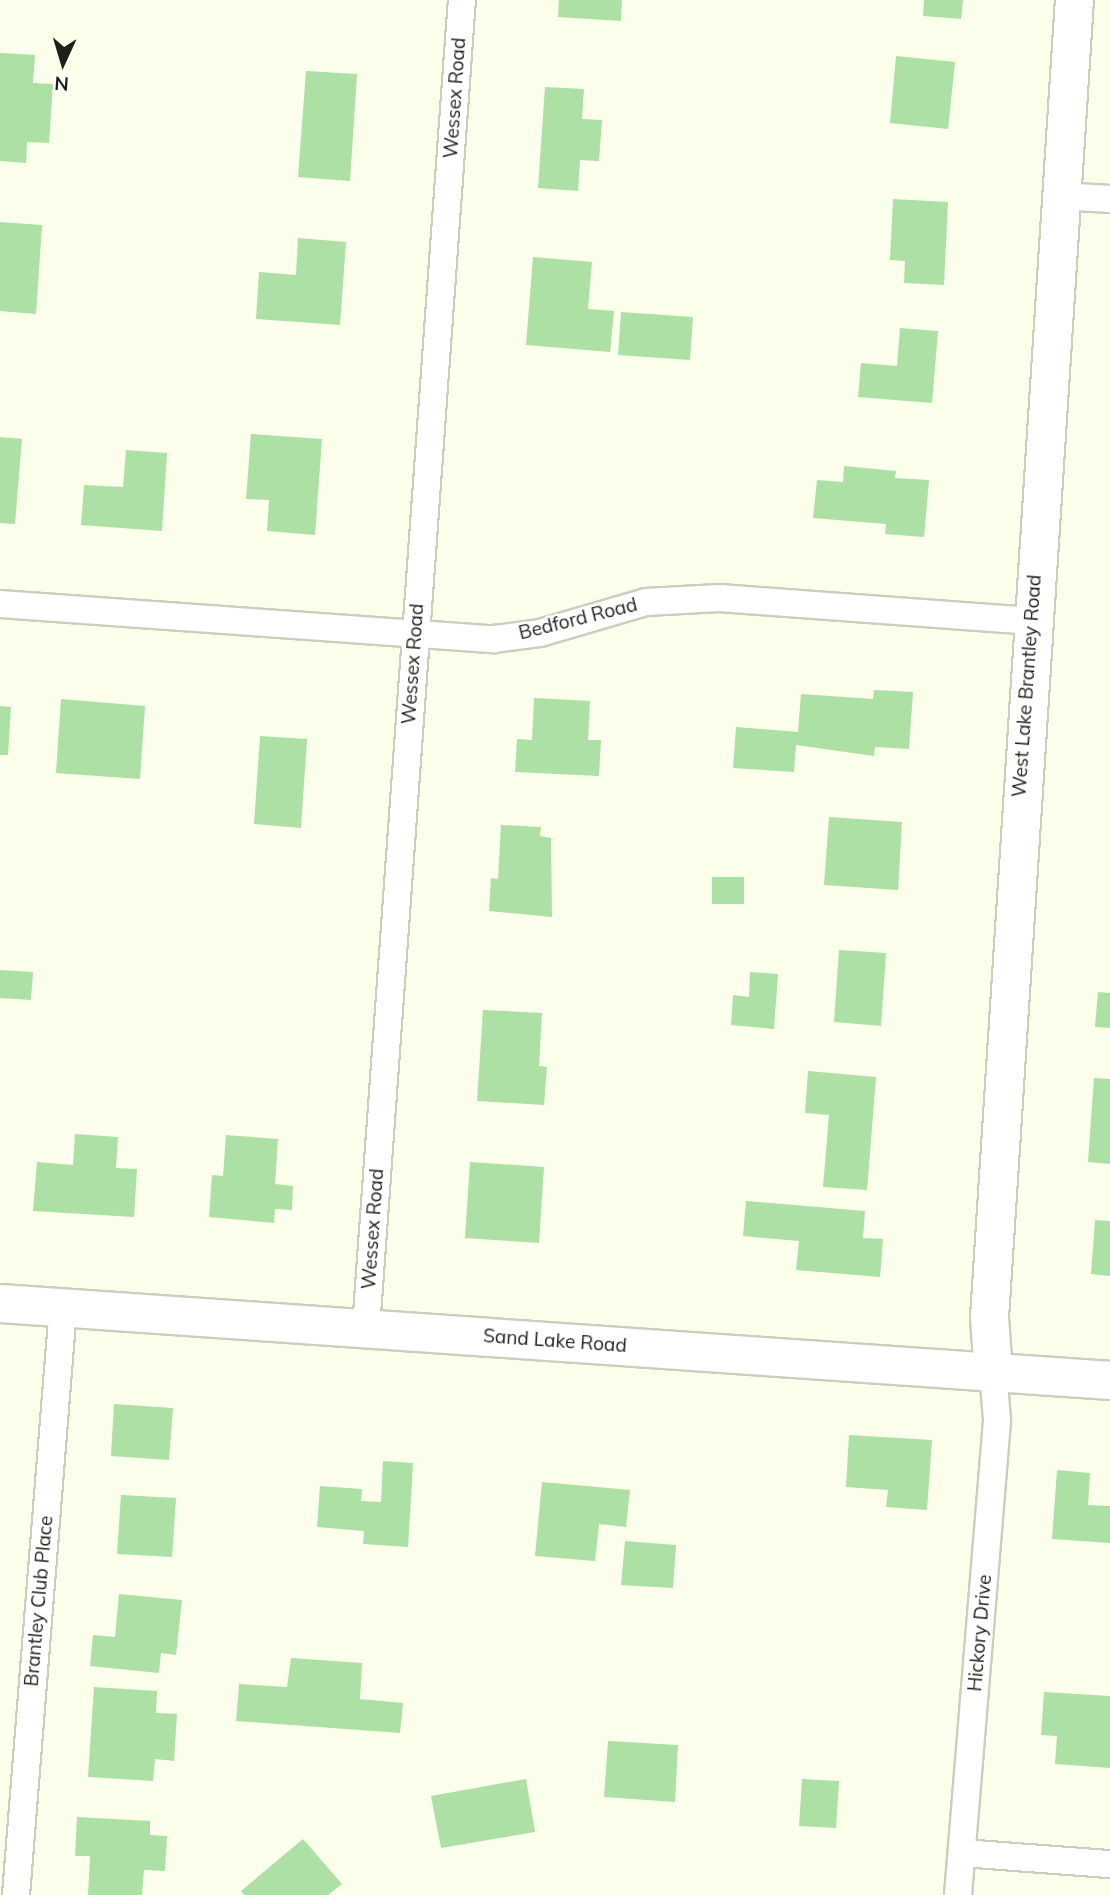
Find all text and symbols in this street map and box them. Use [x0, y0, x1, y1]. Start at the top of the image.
north arrow [28, 28, 98, 98]
street label: Wessex Road [439, 37, 471, 159]
text: N [54, 71, 70, 96]
street label: West Lake Brantley Road [1008, 574, 1046, 798]
street label: Bedford Road [516, 593, 640, 645]
street label: Wessex Road [397, 603, 429, 725]
street label: Wessex Road [357, 1168, 389, 1290]
street label: Sand Lake Road [482, 1325, 628, 1357]
street label: Brantley Club Place [20, 1515, 58, 1687]
street label: Hickory Drive [964, 1574, 996, 1692]

